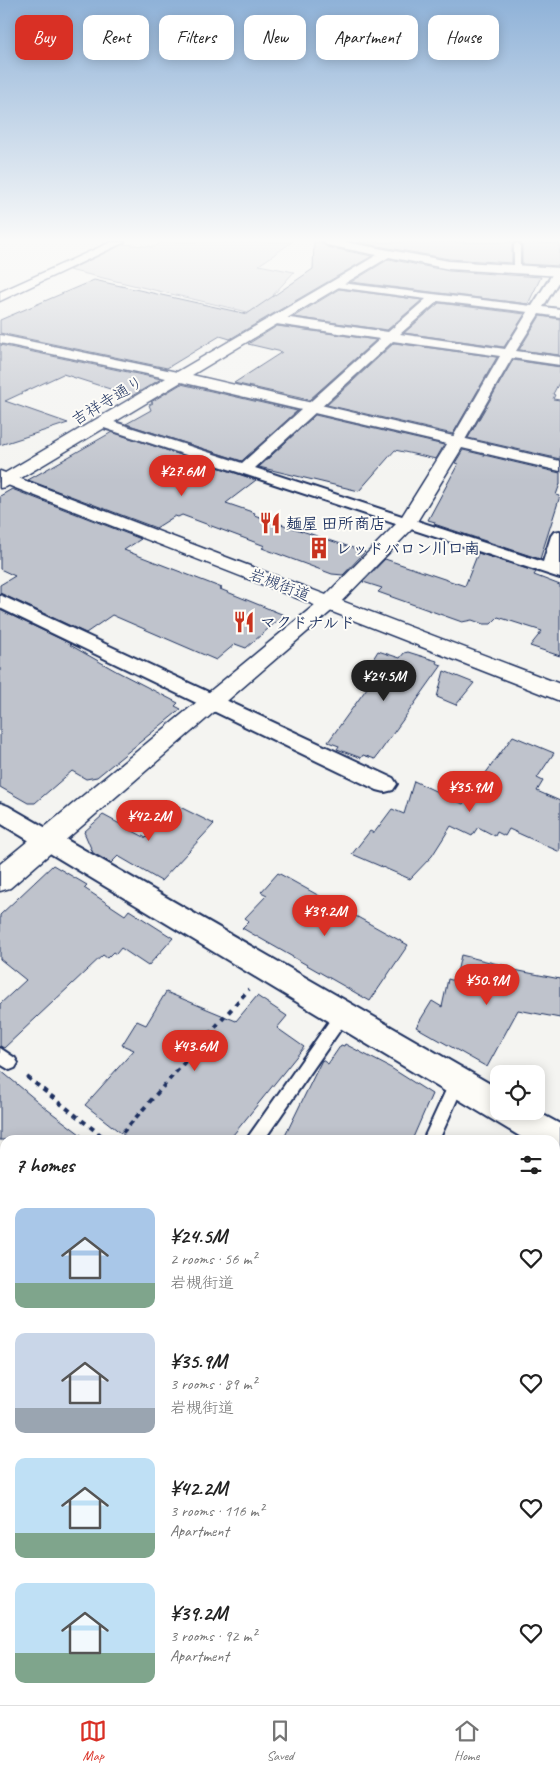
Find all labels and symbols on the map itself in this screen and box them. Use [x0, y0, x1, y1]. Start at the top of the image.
street label: 吉祥寺通り [68, 372, 147, 430]
pin: ¥27.6M [141, 454, 223, 497]
restaurant icon: 麺屋 田所商店 [257, 510, 283, 536]
place label: 麺屋 田所商店 [286, 514, 386, 534]
building icon: レッドバロン川口南 [306, 535, 332, 561]
place label: レッドバロン川口南 [336, 539, 480, 559]
street label: 岩槻街道 [246, 564, 313, 606]
restaurant icon: マクドナルド [231, 609, 257, 635]
place label: マクドナルド [260, 613, 355, 633]
pin: ¥24.5M [343, 660, 425, 702]
pin: ¥35.9M [429, 770, 511, 813]
pin: ¥42.2M [108, 800, 190, 842]
pin: ¥39.2M [284, 894, 366, 937]
pin: ¥50.9M [446, 964, 528, 1006]
pin: ¥43.6M [154, 1030, 236, 1072]

